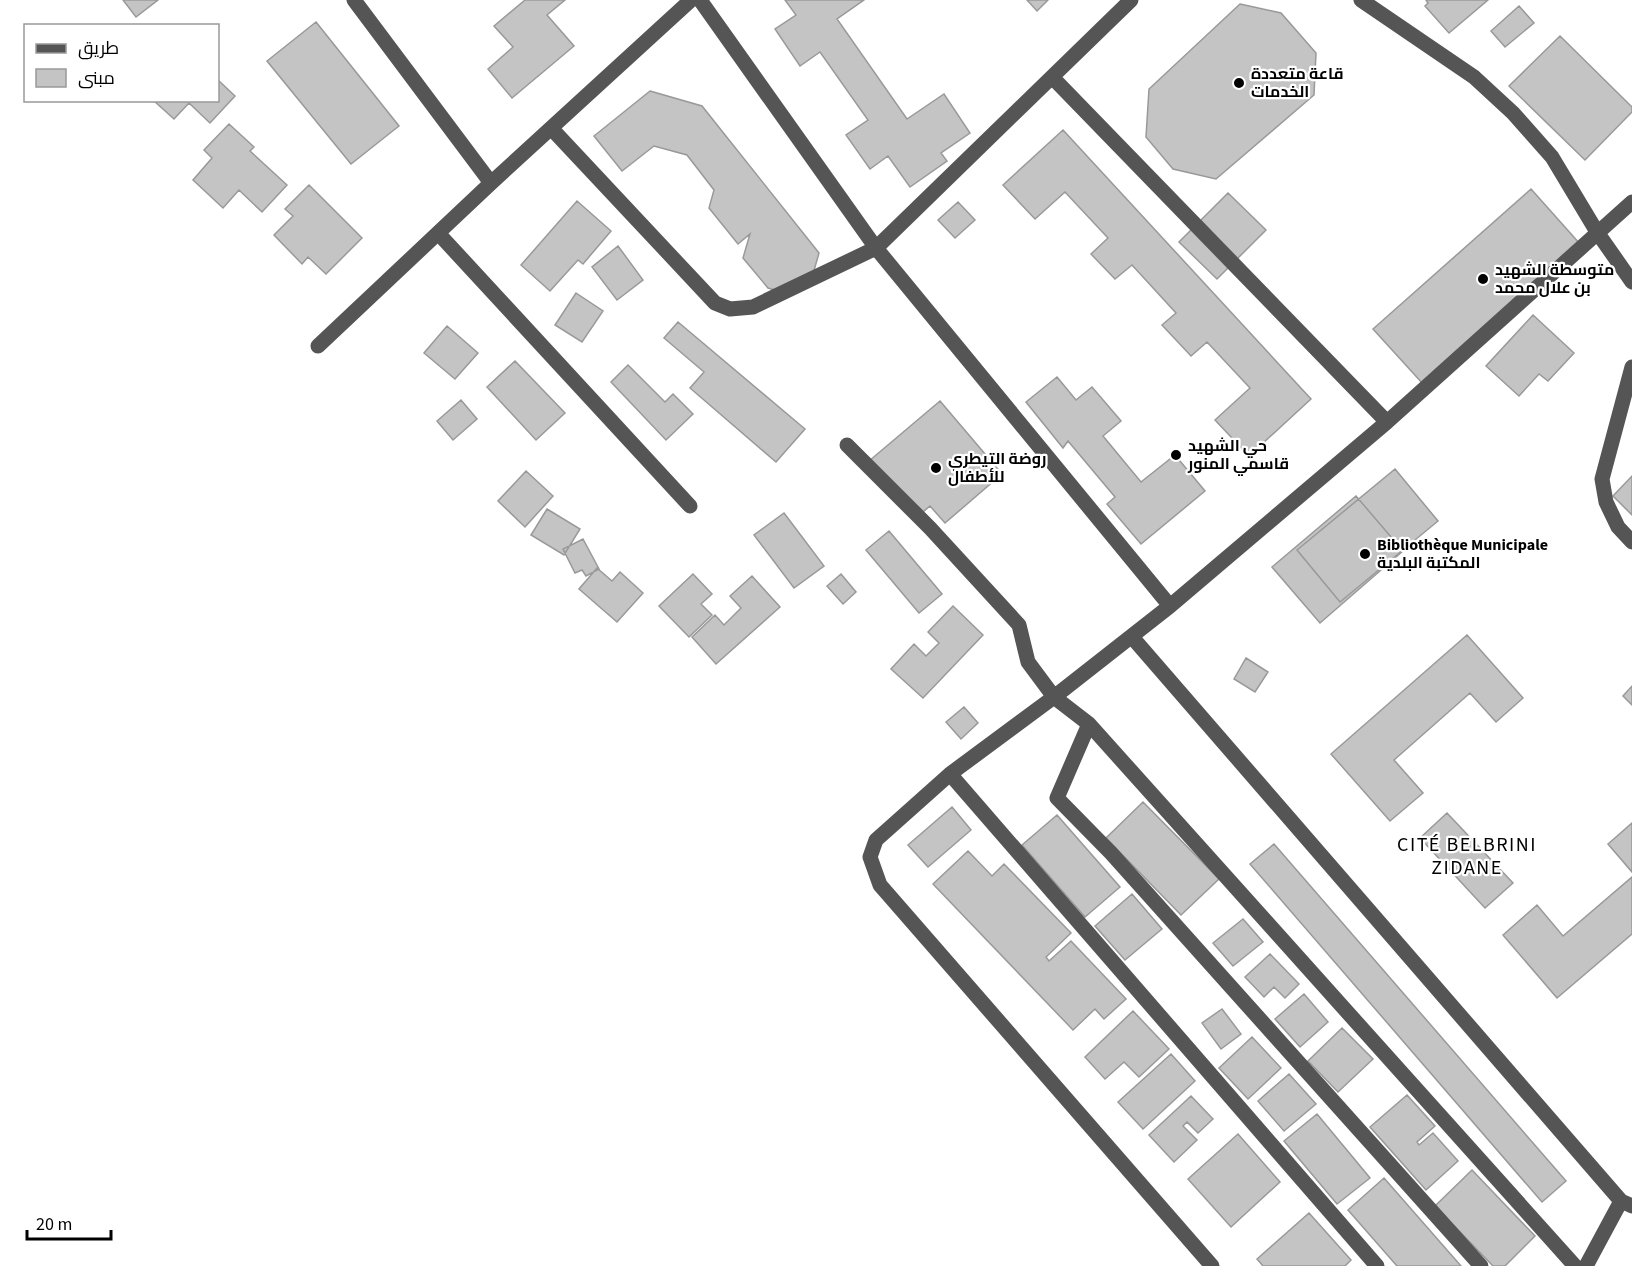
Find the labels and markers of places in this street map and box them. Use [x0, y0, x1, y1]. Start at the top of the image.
place label: قاعة متعددة الخدمات [1251, 63, 1344, 103]
marker: قاعة متعددة الخدمات [1232, 76, 1246, 90]
place label: متوسطة الشهيد بن علال محمد [1495, 259, 1614, 299]
marker: متوسطة الشهيد بن علال محمد [1476, 272, 1490, 286]
place label: حي الشهيد قاسمي المنور [1187, 435, 1289, 476]
place label: روضة التيطري للأطفال [948, 448, 1046, 488]
marker: حي الشهيد قاسمي المنور [1169, 448, 1183, 462]
marker: روضة التيطري للأطفال [929, 461, 943, 475]
place label: Bibliothèque Municipale المكتبة البلدية [1377, 534, 1548, 574]
marker: Bibliothèque Municipale المكتبة البلدية [1358, 547, 1372, 561]

